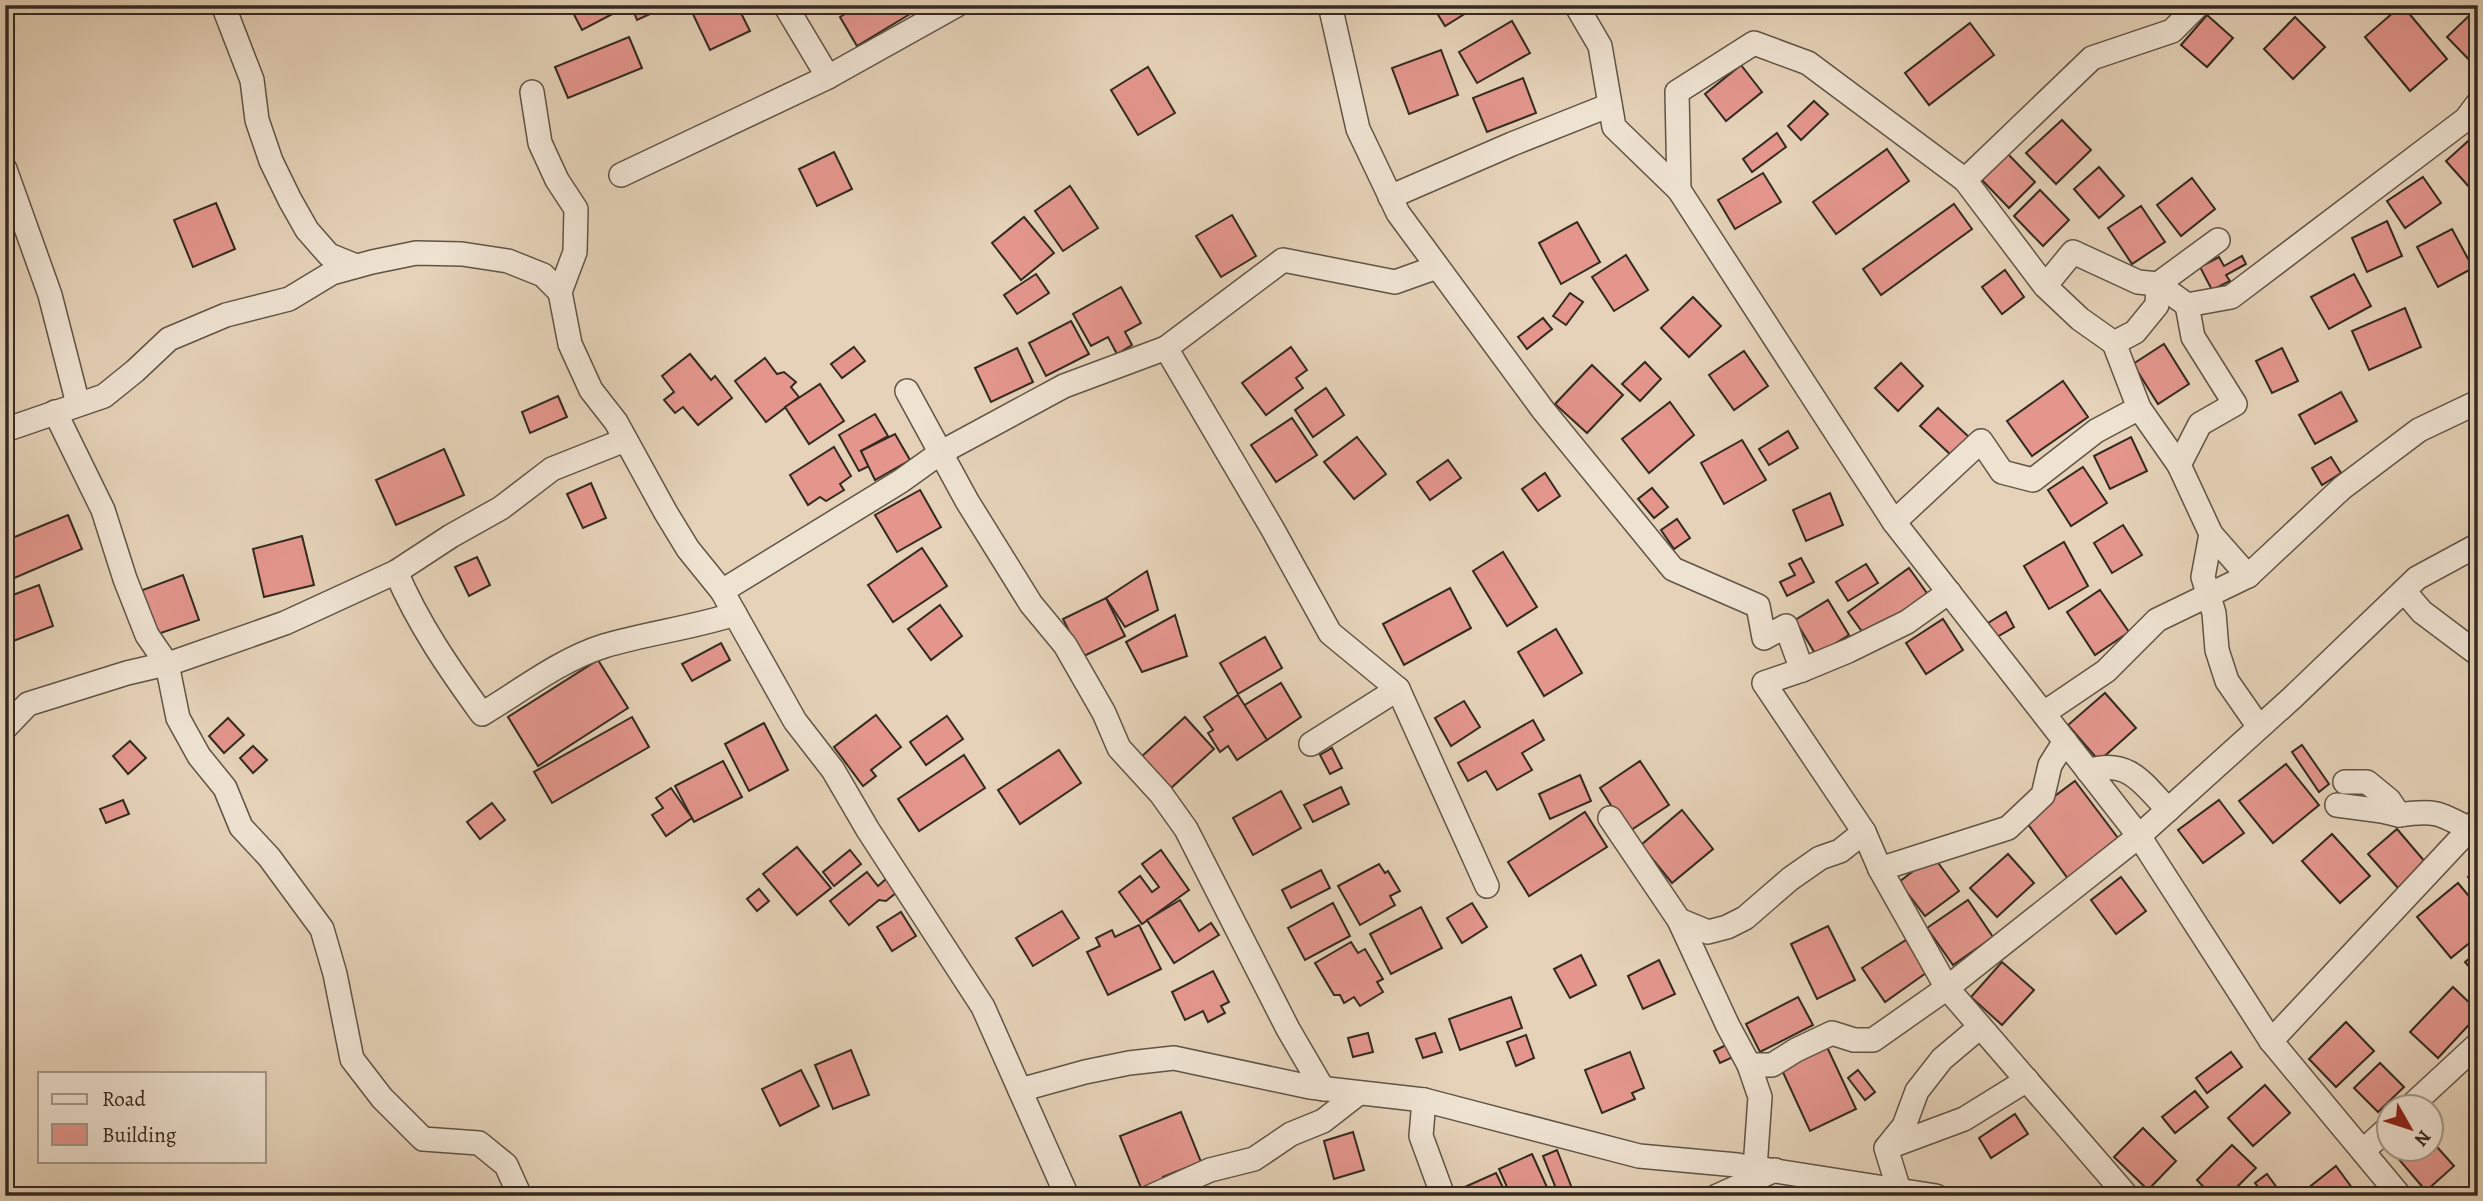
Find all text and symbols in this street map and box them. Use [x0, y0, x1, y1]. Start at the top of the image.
legend [38, 1072, 266, 1162]
text: Road [102, 1085, 146, 1113]
north arrow [2374, 1092, 2444, 1162]
text: Building [102, 1121, 177, 1149]
text: N [2408, 1125, 2437, 1152]

